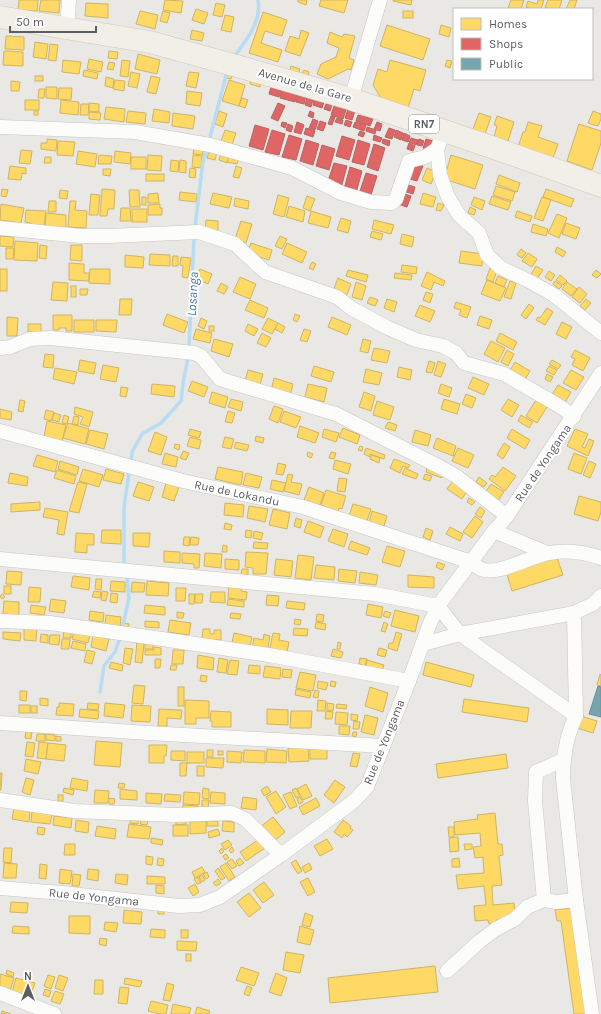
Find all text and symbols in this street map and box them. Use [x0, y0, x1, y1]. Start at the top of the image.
scale bar [10, 8, 96, 34]
legend [453, 8, 593, 80]
text: 50 m [16, 15, 44, 29]
text: Homes [489, 17, 527, 31]
text: Shops [489, 37, 523, 51]
text: Public [489, 57, 523, 71]
street label: Avenue de la Gare [257, 65, 353, 105]
road number: RN7 [409, 115, 439, 133]
water label: Losanga [184, 271, 201, 317]
street label: Rue de Yongama [512, 422, 574, 504]
street label: Rue de Lokandu [193, 477, 281, 509]
street label: Rue de Yongama [361, 697, 407, 787]
street label: Rue de Yongama [48, 885, 140, 909]
north arrow [8, 966, 48, 1006]
text: N [24, 970, 32, 983]

